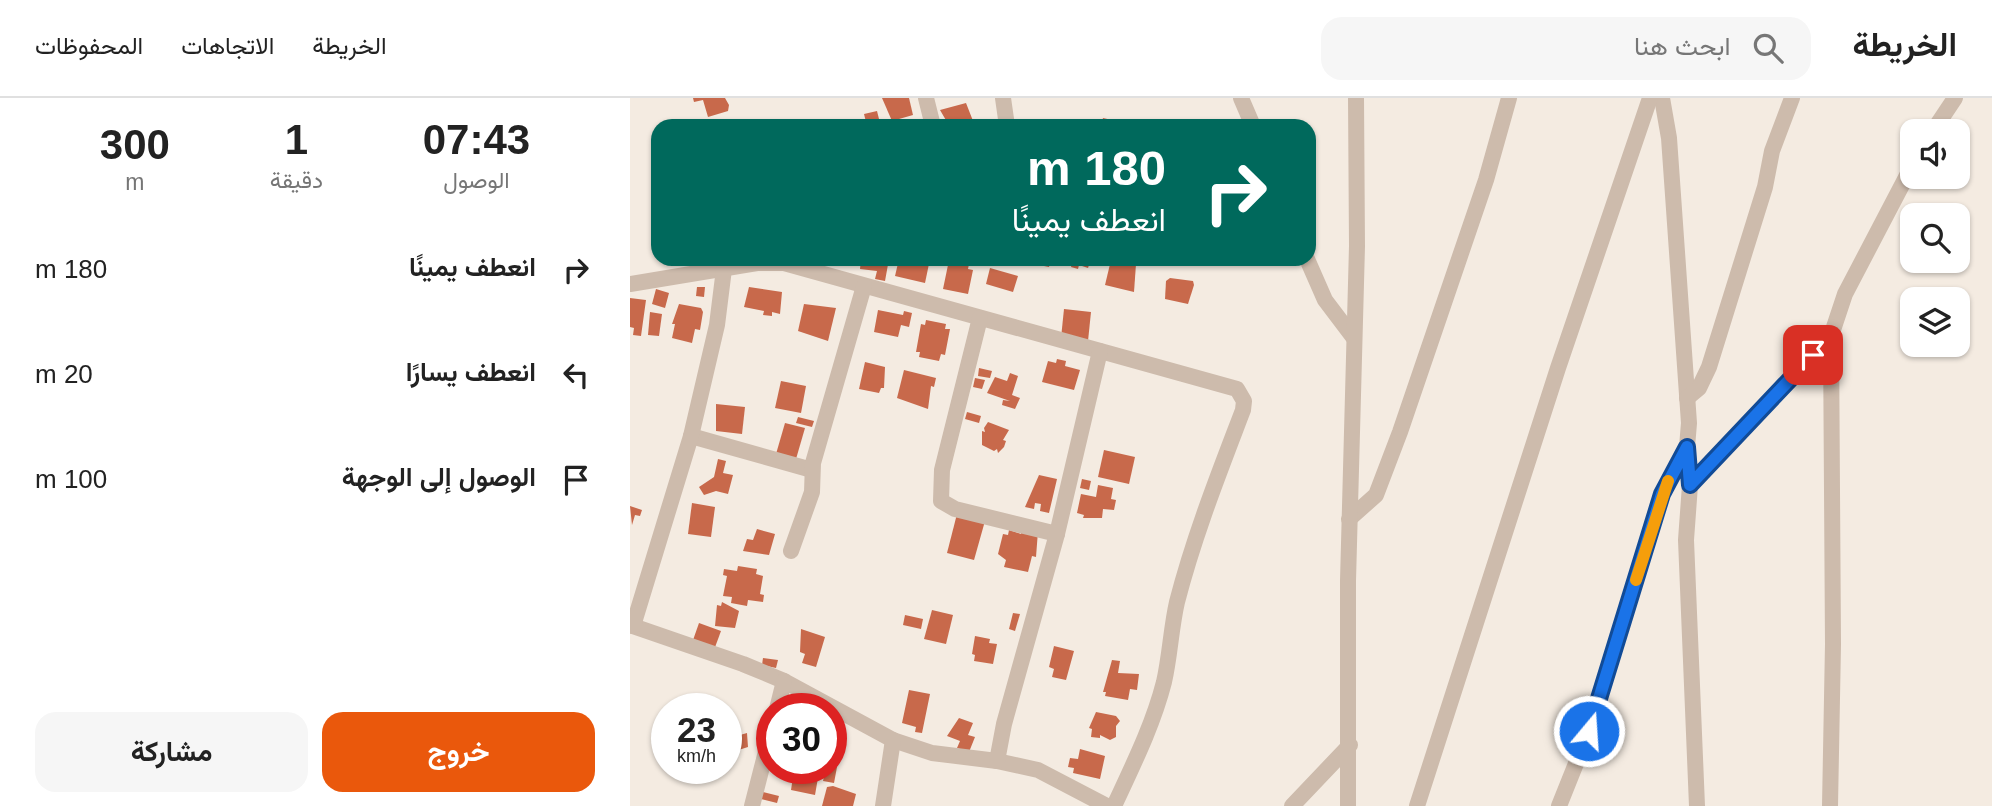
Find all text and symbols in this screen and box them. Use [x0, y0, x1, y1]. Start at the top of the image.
search box [1321, 17, 1811, 80]
text: الخريطة [1853, 26, 1957, 63]
icon: search [1749, 29, 1787, 67]
text: ابحث هنا [1634, 31, 1731, 61]
text: المحفوظات [35, 32, 143, 59]
text: الاتجاهات [181, 32, 274, 59]
text: الخريطة [312, 32, 387, 59]
text: 1 [285, 116, 308, 163]
text: 07:43 [423, 116, 530, 163]
map controls [1900, 119, 1970, 357]
button: sound [1900, 119, 1970, 189]
text: 300 [100, 121, 170, 168]
text: 180 m [1027, 141, 1166, 195]
icon: right [1190, 147, 1281, 238]
text: دقيقة [270, 167, 323, 193]
text: الوصول [443, 167, 510, 193]
text: m [125, 169, 144, 195]
text: انعطف يمينًا [1012, 202, 1166, 238]
button: search [1900, 203, 1970, 273]
icon: right [557, 251, 595, 289]
text: انعطف يمينًا [409, 252, 536, 282]
text: 180 m [35, 254, 107, 284]
button: layers [1900, 287, 1970, 357]
pin [1783, 325, 1843, 385]
icon: arrive [1794, 336, 1832, 374]
icon: left [557, 356, 595, 394]
text: انعطف يسارًا [406, 357, 536, 387]
text: 20 m [35, 359, 93, 389]
icon: arrive [557, 461, 595, 499]
text: الوصول إلى الوجهة [342, 462, 536, 492]
text: 100 m [35, 464, 107, 494]
speed limit sign: 30 [756, 693, 847, 784]
position arrow [1552, 694, 1626, 768]
text: 23 [677, 710, 716, 749]
button: مشاركة [35, 712, 308, 792]
button: خروج [322, 712, 595, 792]
text: km/h [677, 746, 716, 766]

